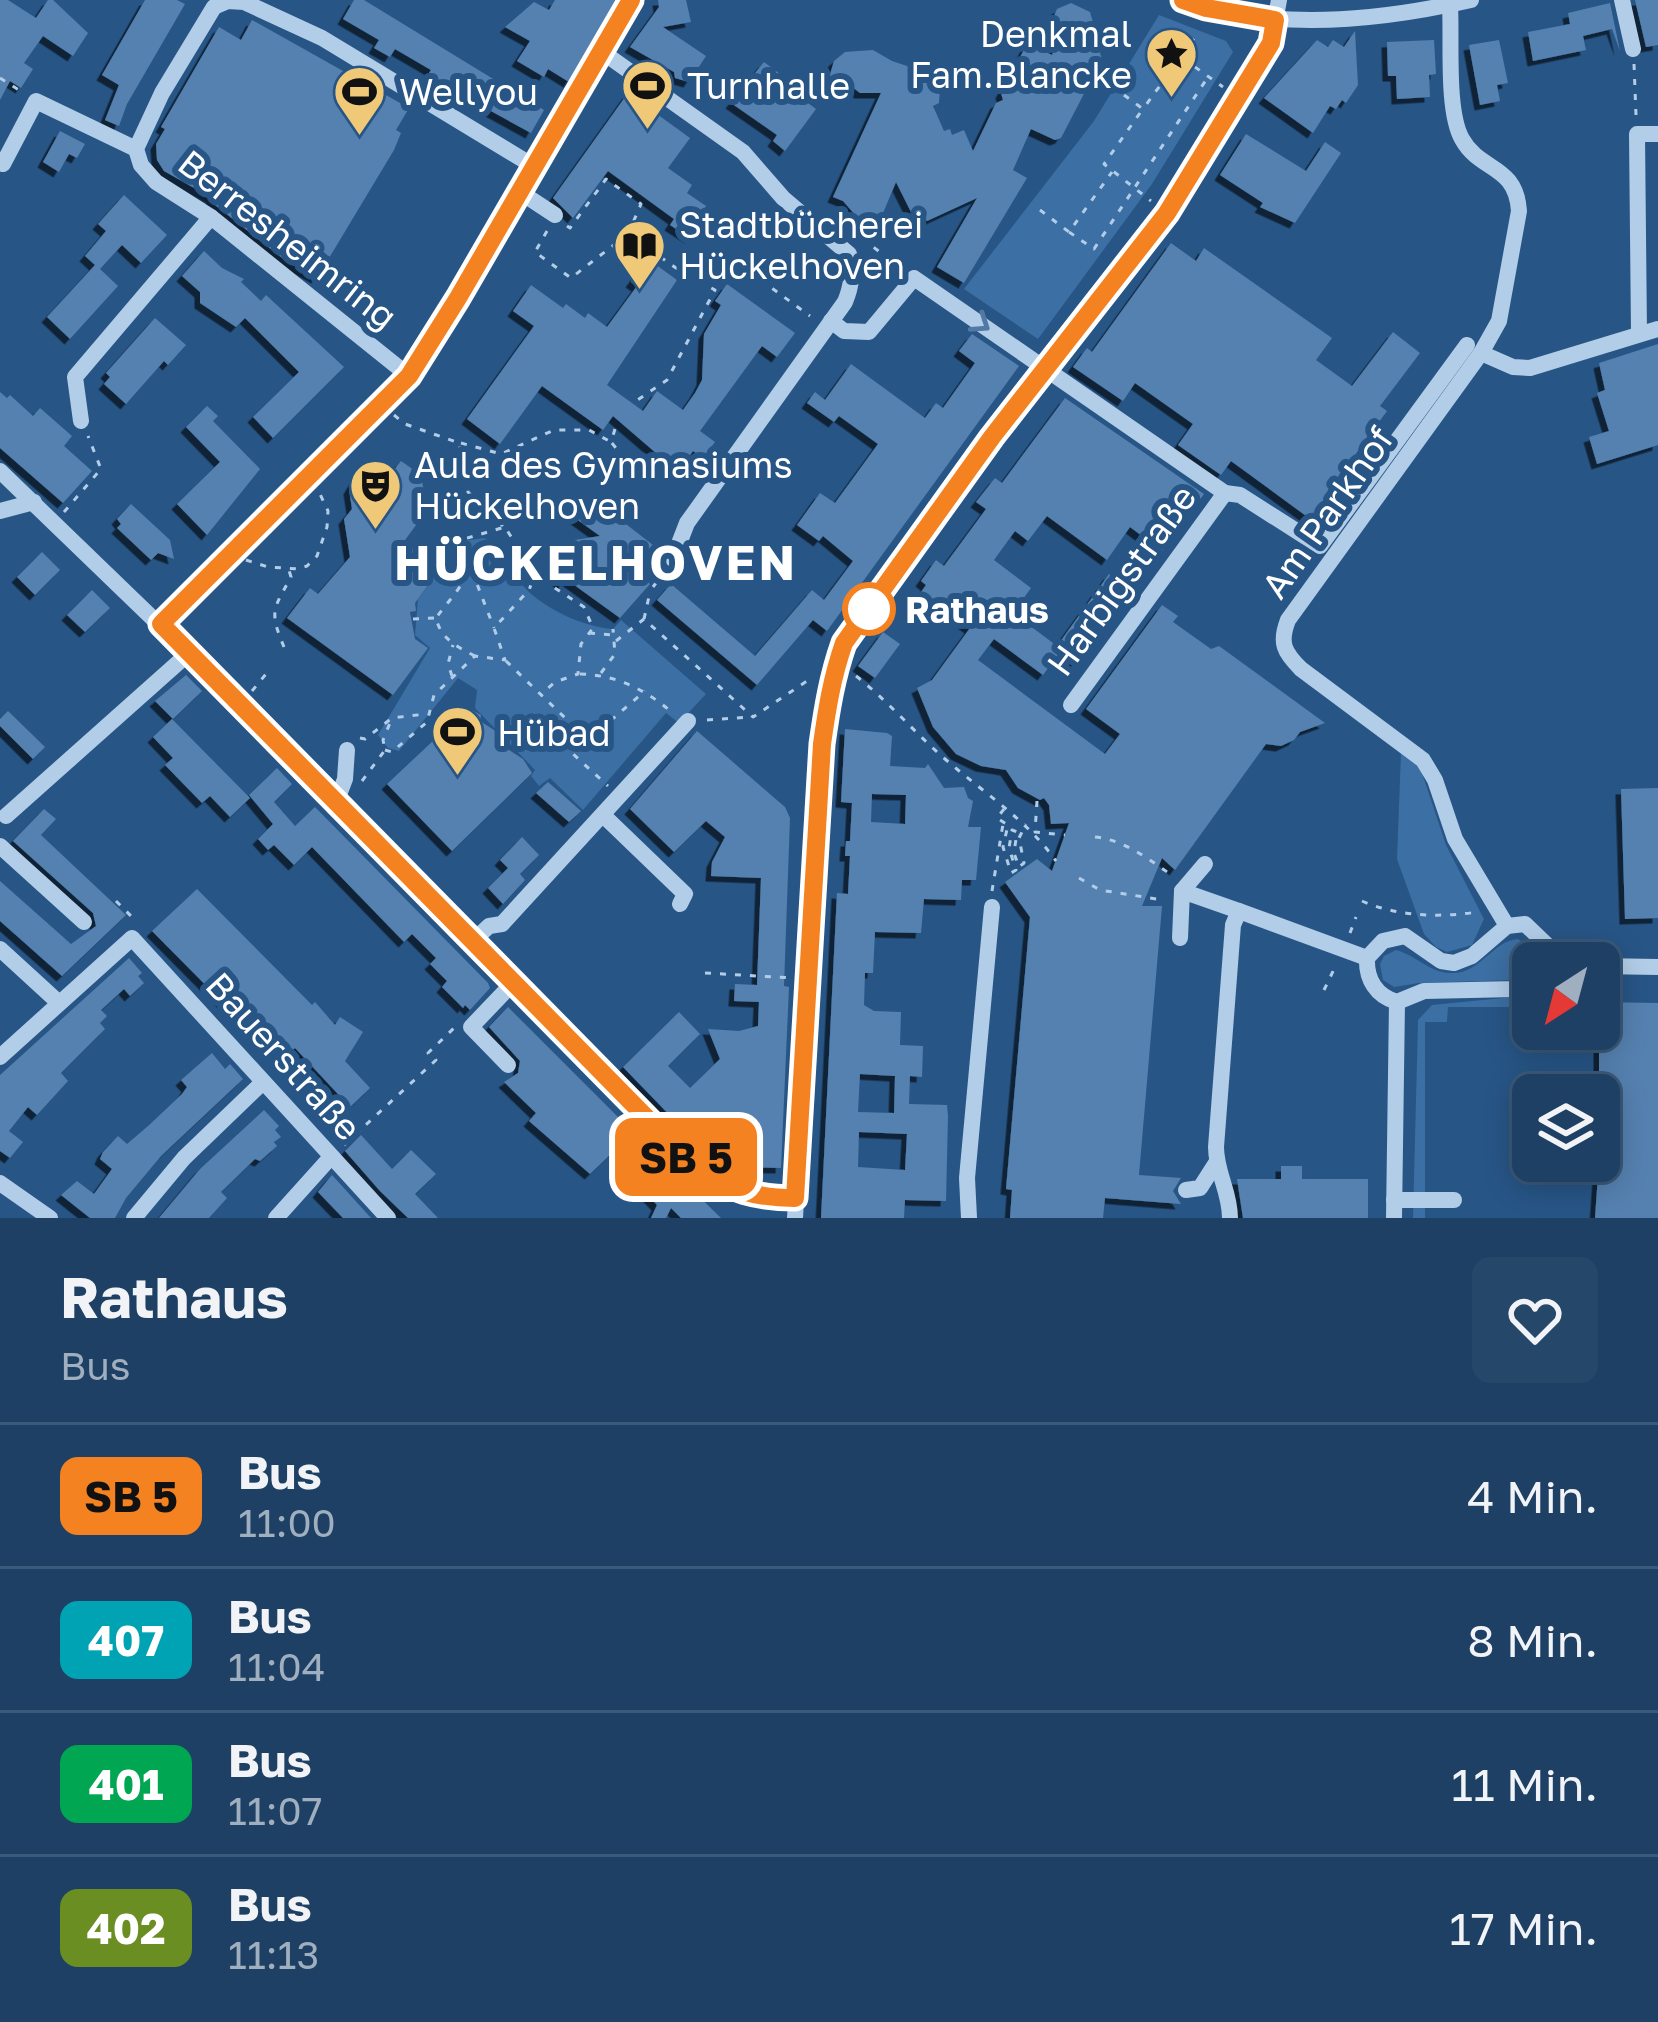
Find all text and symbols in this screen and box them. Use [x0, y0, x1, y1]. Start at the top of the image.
place label: Denkmal Fam.Blancke [910, 12, 1132, 96]
place icon: Denkmal Fam.Blancke [1143, 26, 1199, 100]
sports icon: Turnhalle [620, 57, 676, 131]
sports icon: Wellyou [332, 63, 388, 137]
place label: Turnhalle [687, 64, 850, 107]
place label: Wellyou [399, 70, 538, 113]
street label: Berresheimring [170, 140, 406, 338]
place label: Stadtbücherei Hückelhoven [679, 203, 923, 287]
library icon: Stadtbücherei Hückelhoven [612, 217, 668, 291]
one-way arrow [968, 309, 990, 331]
street label: Am Parkhof [1252, 418, 1402, 606]
place label: Aula des Gymnasiums Hückelhoven [414, 443, 792, 527]
theatre icon: Aula des Gymnasiums Hückelhoven [347, 457, 403, 531]
street label: Harbigstraße [1037, 476, 1205, 684]
district label: HÜCKELHOVEN [394, 533, 798, 591]
marker: Rathaus [844, 584, 894, 634]
place label: Rathaus [905, 588, 1049, 631]
sports icon: Hübad [430, 704, 486, 778]
place label: Hübad [497, 711, 611, 754]
north arrow [1512, 942, 1620, 1050]
map controls [1512, 942, 1620, 1182]
street label: Bauerstraße [198, 963, 370, 1149]
button: layers [1512, 1074, 1620, 1182]
line badge: SB 5 [602, 1118, 770, 1196]
text: SB 5 [639, 1132, 733, 1182]
button: heart [1472, 1257, 1598, 1383]
text: Rathaus [60, 1262, 288, 1331]
text: Bus [60, 1342, 130, 1389]
text: Bus [238, 1445, 322, 1499]
text: 4 Min. [1467, 1469, 1598, 1523]
text: SB 5 [84, 1471, 178, 1521]
text: 11:00 [238, 1499, 336, 1546]
text: Bus [228, 1589, 312, 1643]
text: 8 Min. [1467, 1613, 1598, 1667]
text: 407 [88, 1615, 164, 1665]
text: 11:04 [228, 1643, 326, 1690]
text: Bus [228, 1733, 312, 1787]
text: 11 Min. [1451, 1757, 1598, 1811]
text: 401 [88, 1759, 164, 1809]
text: 11:07 [228, 1787, 322, 1834]
text: Bus [228, 1877, 312, 1931]
text: 17 Min. [1449, 1901, 1598, 1955]
text: 402 [86, 1903, 166, 1953]
text: 11:13 [228, 1931, 319, 1978]

